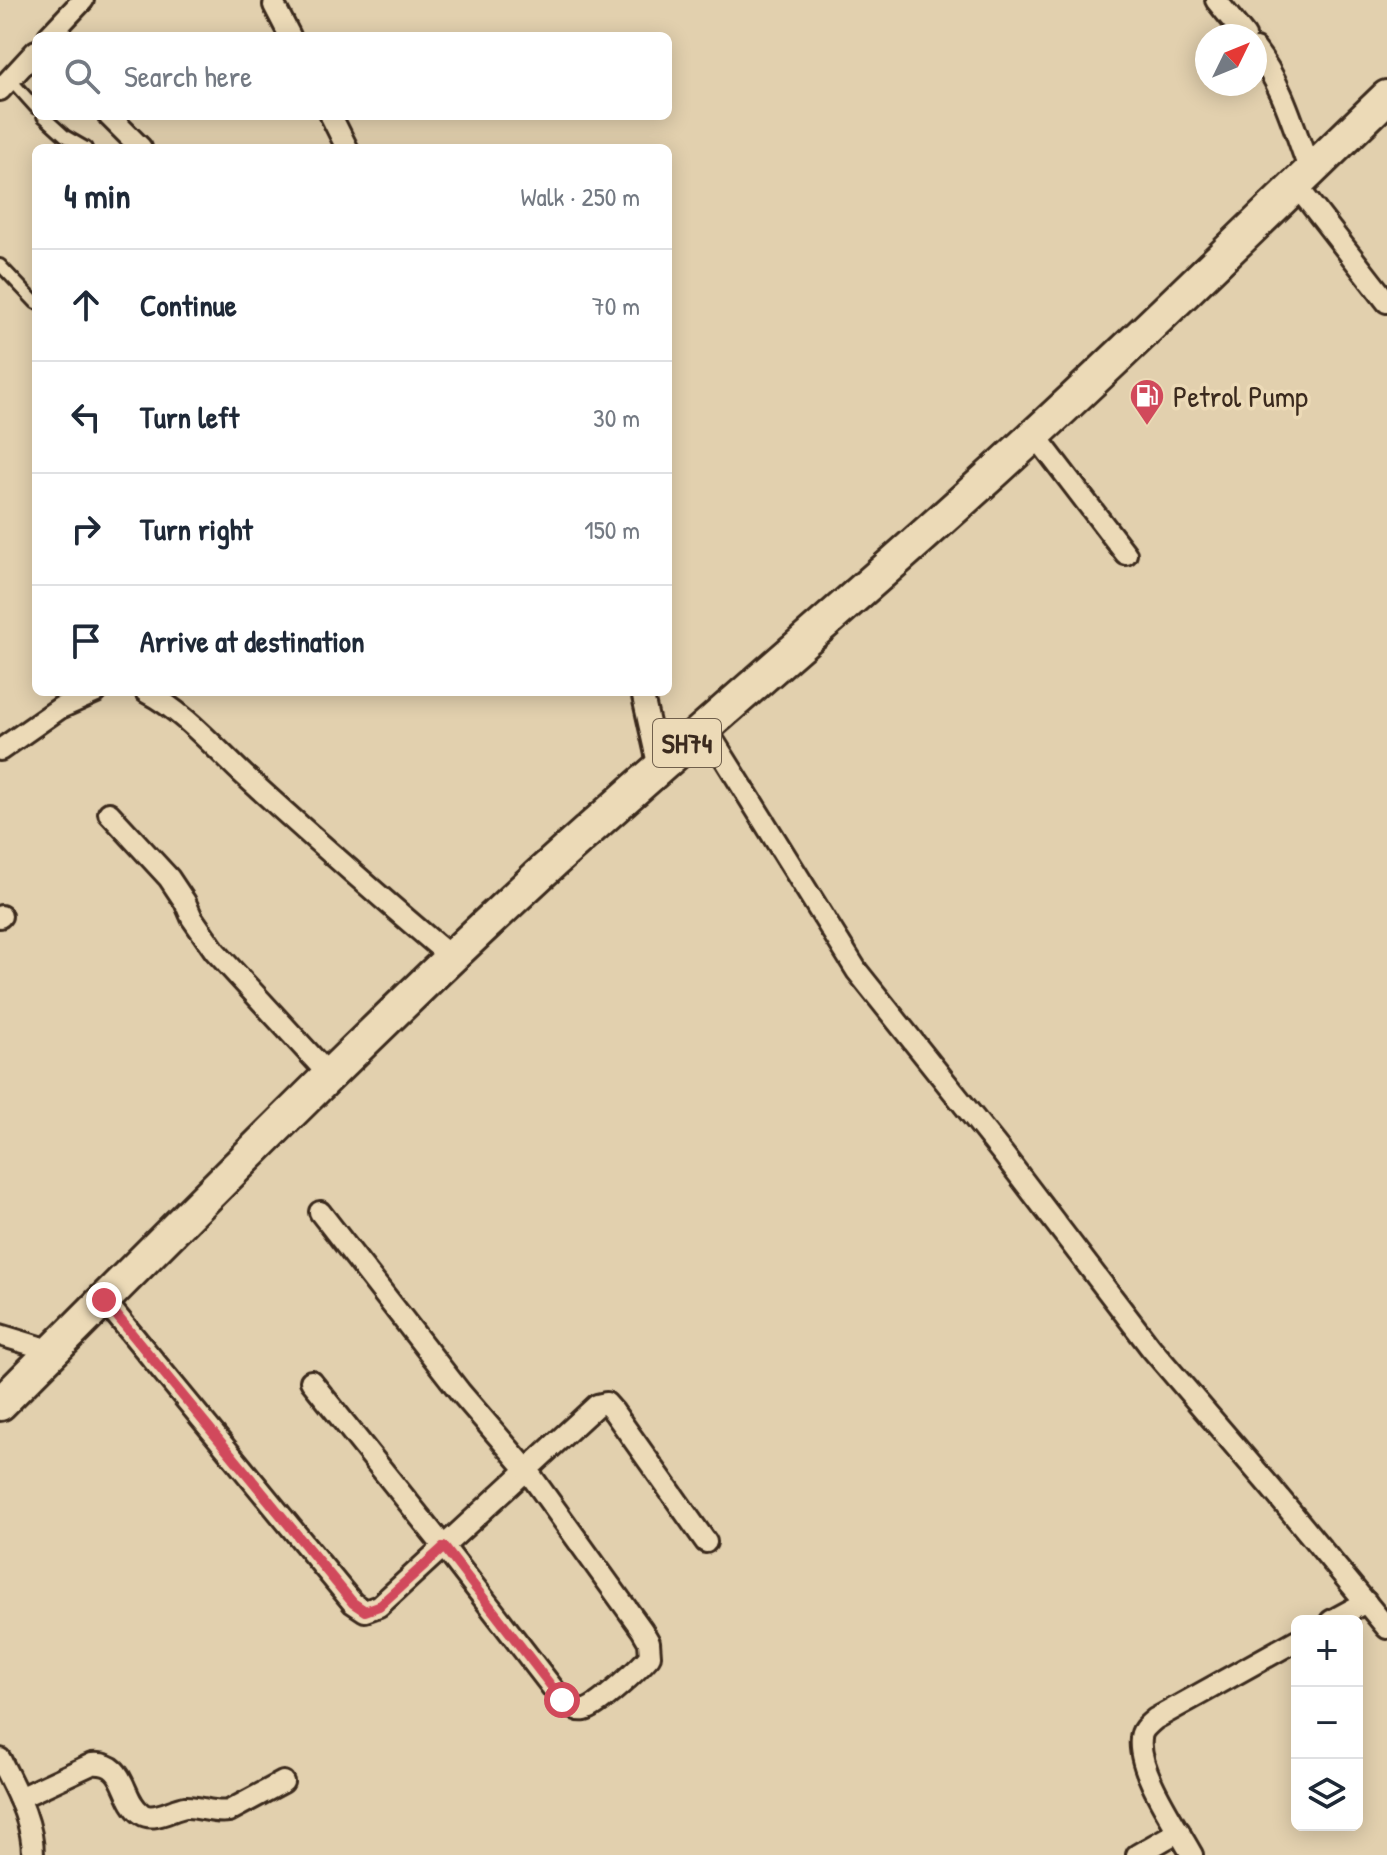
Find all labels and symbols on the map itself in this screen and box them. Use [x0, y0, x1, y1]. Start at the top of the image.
north arrow [1195, 24, 1267, 96]
place label: Petrol Pump [1173, 376, 1308, 416]
fuel station icon: Petrol Pump [1128, 377, 1166, 427]
road number: SH74 [653, 719, 721, 767]
route end [86, 1282, 122, 1318]
route start [544, 1682, 580, 1718]

